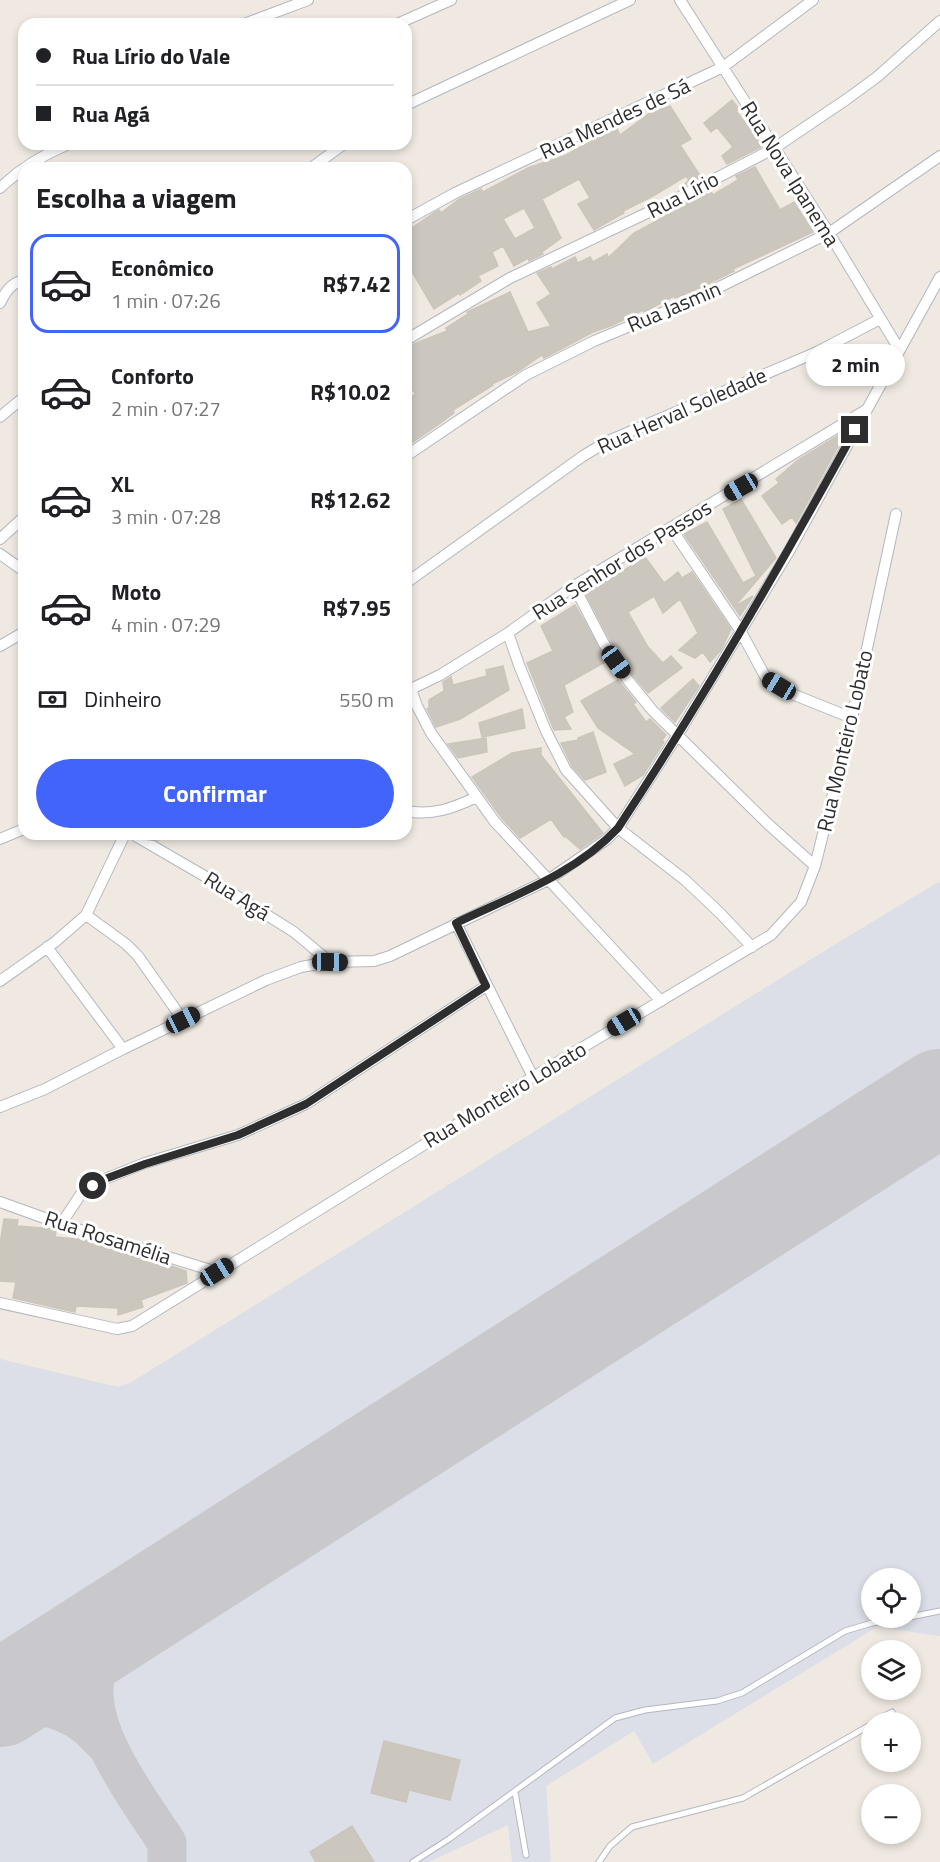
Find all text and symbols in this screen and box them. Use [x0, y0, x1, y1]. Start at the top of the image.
text: Rua Lírio do Vale [72, 39, 230, 73]
street label: Rua Mendes de Sá [534, 69, 696, 167]
street label: Rua Nova Ipanema [733, 95, 849, 253]
text: Rua Agá [72, 97, 150, 131]
street label: Rua Lírio [641, 162, 724, 226]
text: Escolha a viagem [36, 177, 237, 218]
text: Econômico [111, 251, 214, 285]
icon: car [39, 257, 93, 311]
text: R$7.42 [322, 267, 391, 301]
street label: Rua Jasmin [622, 272, 725, 340]
text: 1 min · 07:26 [111, 285, 221, 316]
callout: 2 min [806, 343, 904, 385]
text: 2 min [831, 349, 880, 380]
street label: Rua Herval Soledade [592, 358, 771, 462]
text: Conforto [111, 359, 194, 393]
icon: car [39, 365, 93, 419]
text: R$10.02 [310, 375, 391, 409]
text: 2 min · 07:27 [111, 393, 221, 424]
route end [841, 416, 868, 443]
text: XL [111, 467, 134, 501]
car [721, 470, 761, 504]
icon: car [39, 473, 93, 527]
text: R$12.62 [310, 483, 391, 517]
street label: Rua Senhor dos Passos [525, 491, 718, 627]
text: 3 min · 07:28 [111, 501, 221, 532]
text: Moto [111, 575, 161, 609]
icon: car [39, 581, 93, 635]
text: R$7.95 [322, 591, 391, 625]
text: 4 min · 07:29 [111, 609, 221, 640]
car [598, 642, 634, 682]
street label: Rua Monteiro Lobato [808, 647, 880, 835]
car [759, 669, 799, 703]
text: Dinheiro [84, 682, 162, 716]
icon: cash [36, 683, 69, 716]
text: 550 m [339, 684, 394, 715]
button: Confirmar [36, 759, 394, 828]
street label: Rua Agá [198, 862, 277, 928]
car [312, 953, 348, 971]
car [163, 1004, 203, 1036]
car [604, 1005, 644, 1039]
street label: Rua Monteiro Lobato [417, 1033, 592, 1156]
route start [79, 1172, 106, 1199]
street label: Rua Rosamélia [41, 1202, 176, 1273]
car [197, 1255, 237, 1289]
map controls [861, 1568, 921, 1844]
button: locate [861, 1568, 921, 1628]
button: layers [861, 1640, 921, 1700]
button: + [861, 1712, 921, 1772]
button: − [861, 1784, 921, 1844]

